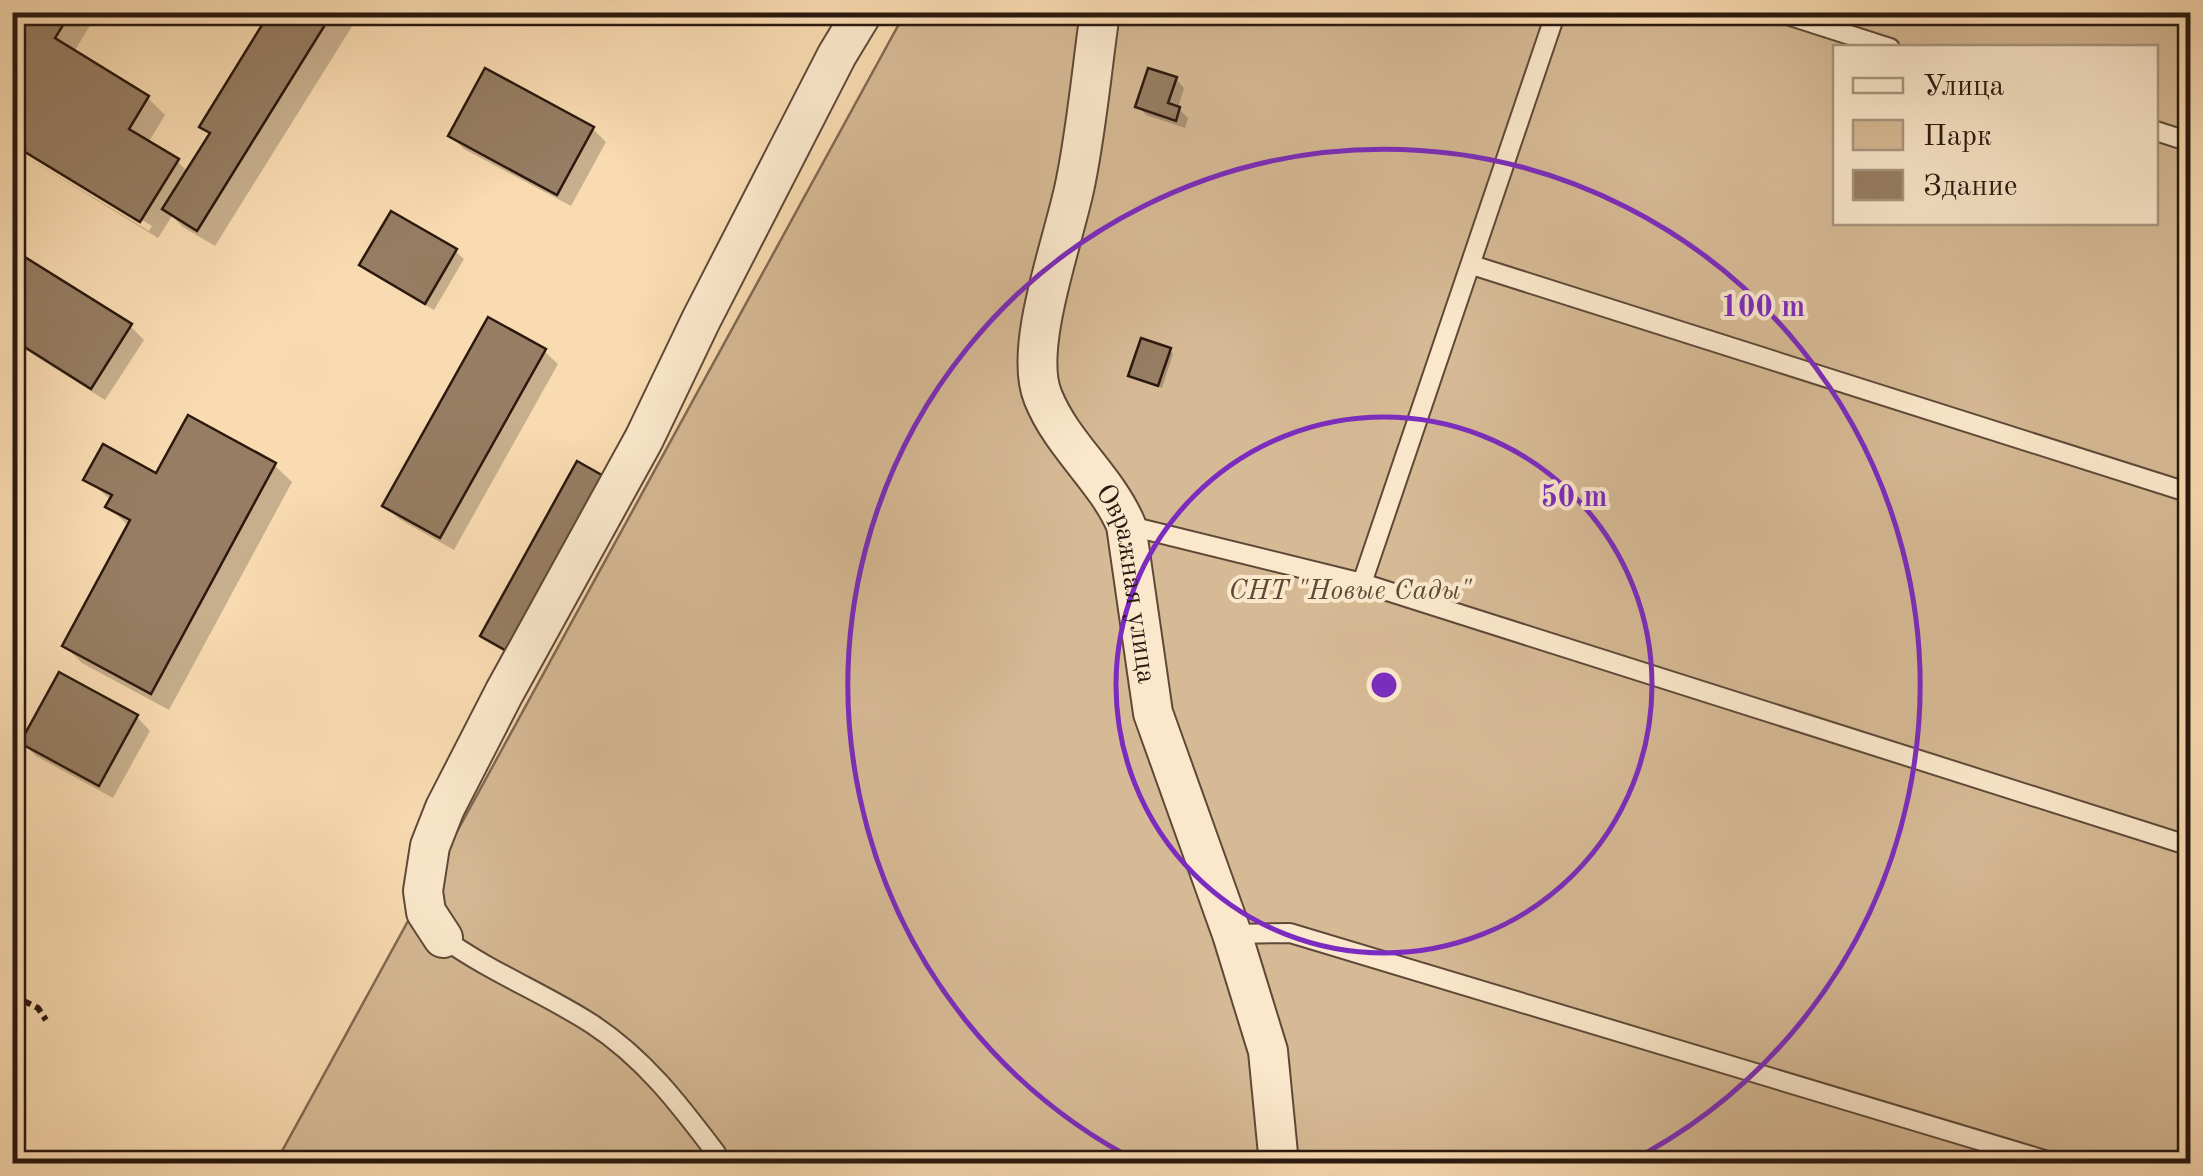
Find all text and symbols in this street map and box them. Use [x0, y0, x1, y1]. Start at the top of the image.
legend [1833, 45, 2158, 225]
text: Улица [1923, 72, 2005, 102]
text: Парк [1923, 122, 1992, 152]
text: Здание [1923, 172, 2018, 202]
text: 100 m [1721, 293, 1805, 323]
street label: Овражная улица [1089, 480, 1160, 685]
text: 50 m [1540, 483, 1608, 513]
park label: СНТ "Новые Сады" [1229, 578, 1472, 606]
centre of rings [1366, 667, 1402, 703]

